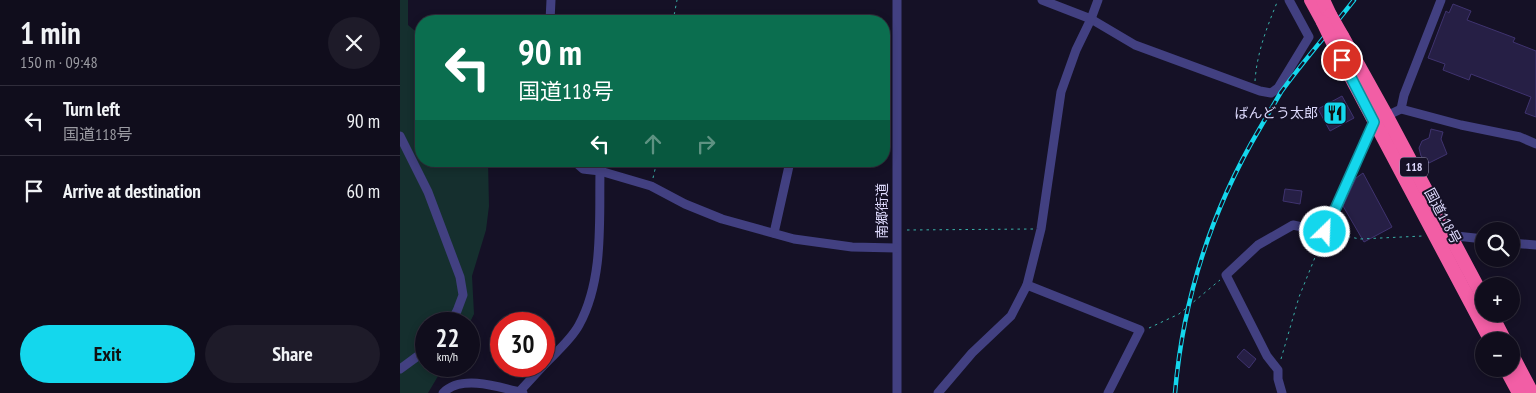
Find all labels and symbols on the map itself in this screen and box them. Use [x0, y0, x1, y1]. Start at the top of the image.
pin [1321, 39, 1363, 81]
restaurant icon: ばんどう太郎 [1322, 100, 1348, 126]
place label: ばんどう太郎 [1234, 104, 1318, 122]
road number: 118 [1400, 158, 1428, 176]
street label: 南郷街道 [873, 183, 891, 239]
street label: 国道118号 [1421, 185, 1465, 247]
position arrow [1298, 205, 1350, 257]
speed limit sign: 30 [490, 312, 555, 377]

